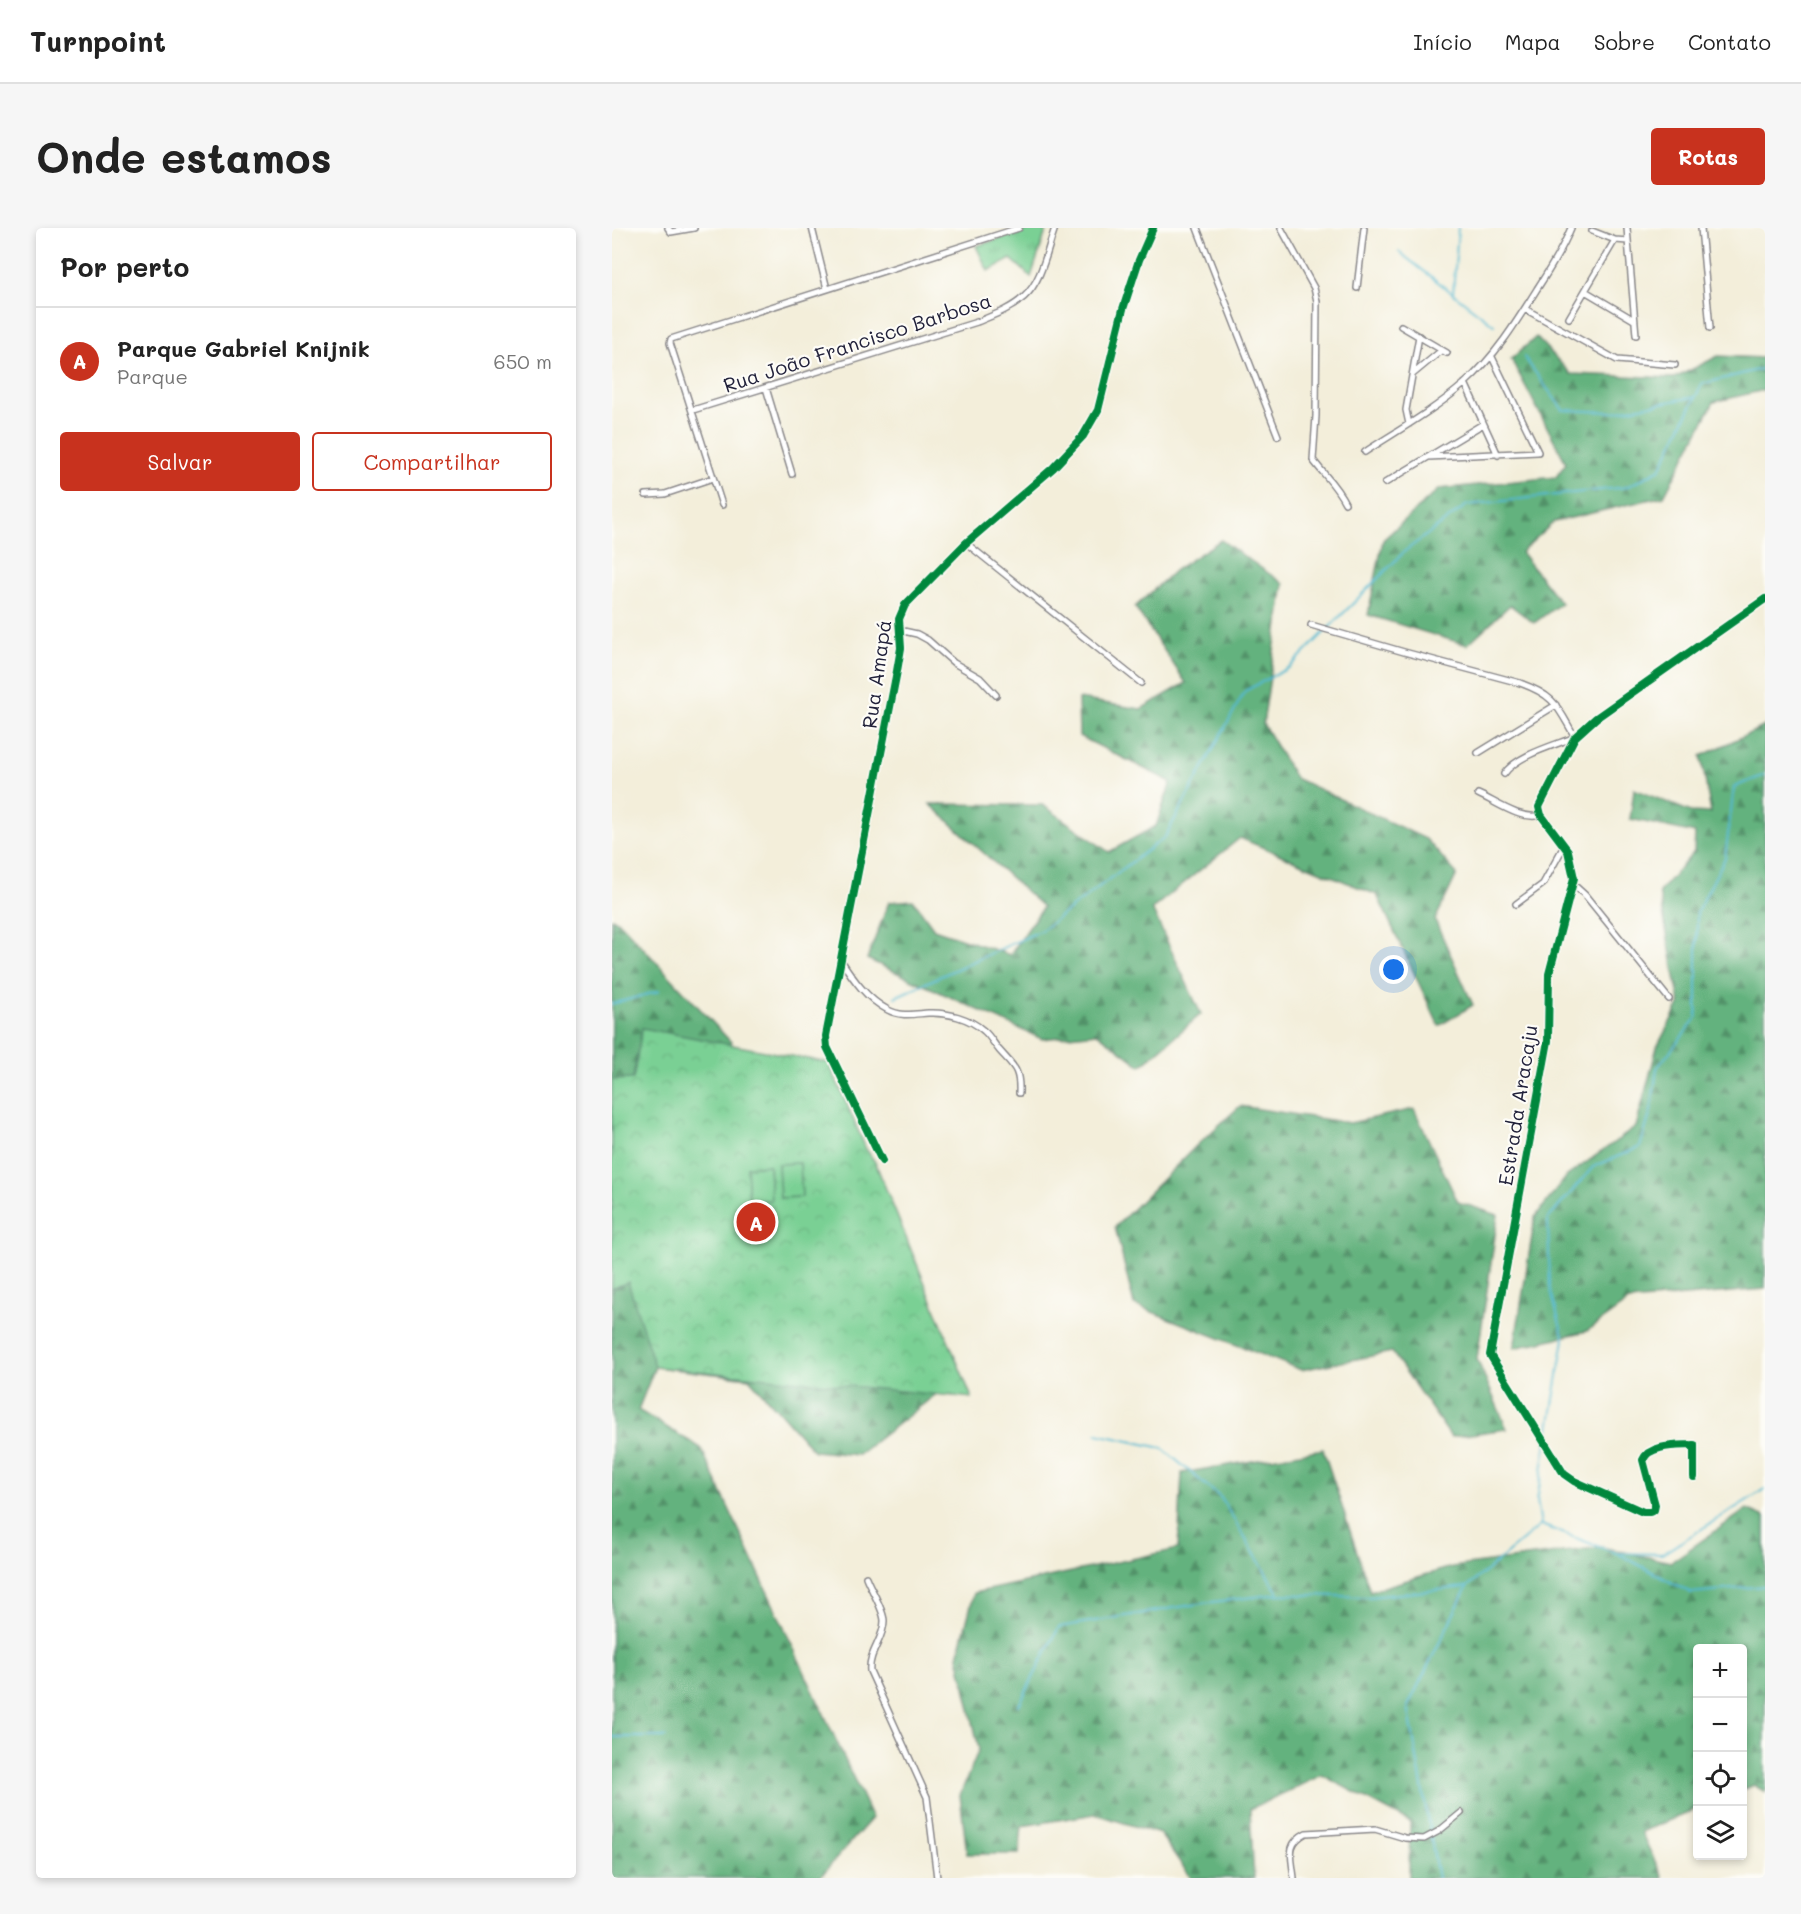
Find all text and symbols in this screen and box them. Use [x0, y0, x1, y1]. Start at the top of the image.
text: Turnpoint [30, 23, 166, 59]
text: Início [1413, 28, 1472, 55]
text: Mapa [1505, 28, 1561, 55]
text: Sobre [1594, 28, 1655, 55]
text: Contato [1688, 28, 1771, 55]
button: Rotas [1651, 128, 1765, 185]
text: Onde estamos [36, 129, 332, 184]
text: Por perto [60, 250, 189, 284]
street label: Rua João Francisco Barbosa [720, 286, 994, 398]
text: Parque Gabriel Knijnik [117, 334, 370, 363]
text: A [73, 348, 86, 374]
text: 650 m [494, 348, 552, 374]
text: Parque [117, 363, 188, 389]
button: Salvar [60, 432, 300, 491]
button: Compartilhar [312, 432, 552, 491]
street label: Rua Amapá [855, 618, 897, 730]
your location [1379, 955, 1408, 984]
street label: Estrada Aracaju [1491, 1023, 1543, 1187]
pin: A [736, 1200, 776, 1244]
map controls [1693, 1644, 1747, 1860]
button: + [1693, 1644, 1747, 1698]
button: − [1693, 1698, 1747, 1752]
button: locate [1693, 1752, 1747, 1806]
button: layers [1693, 1806, 1747, 1860]

